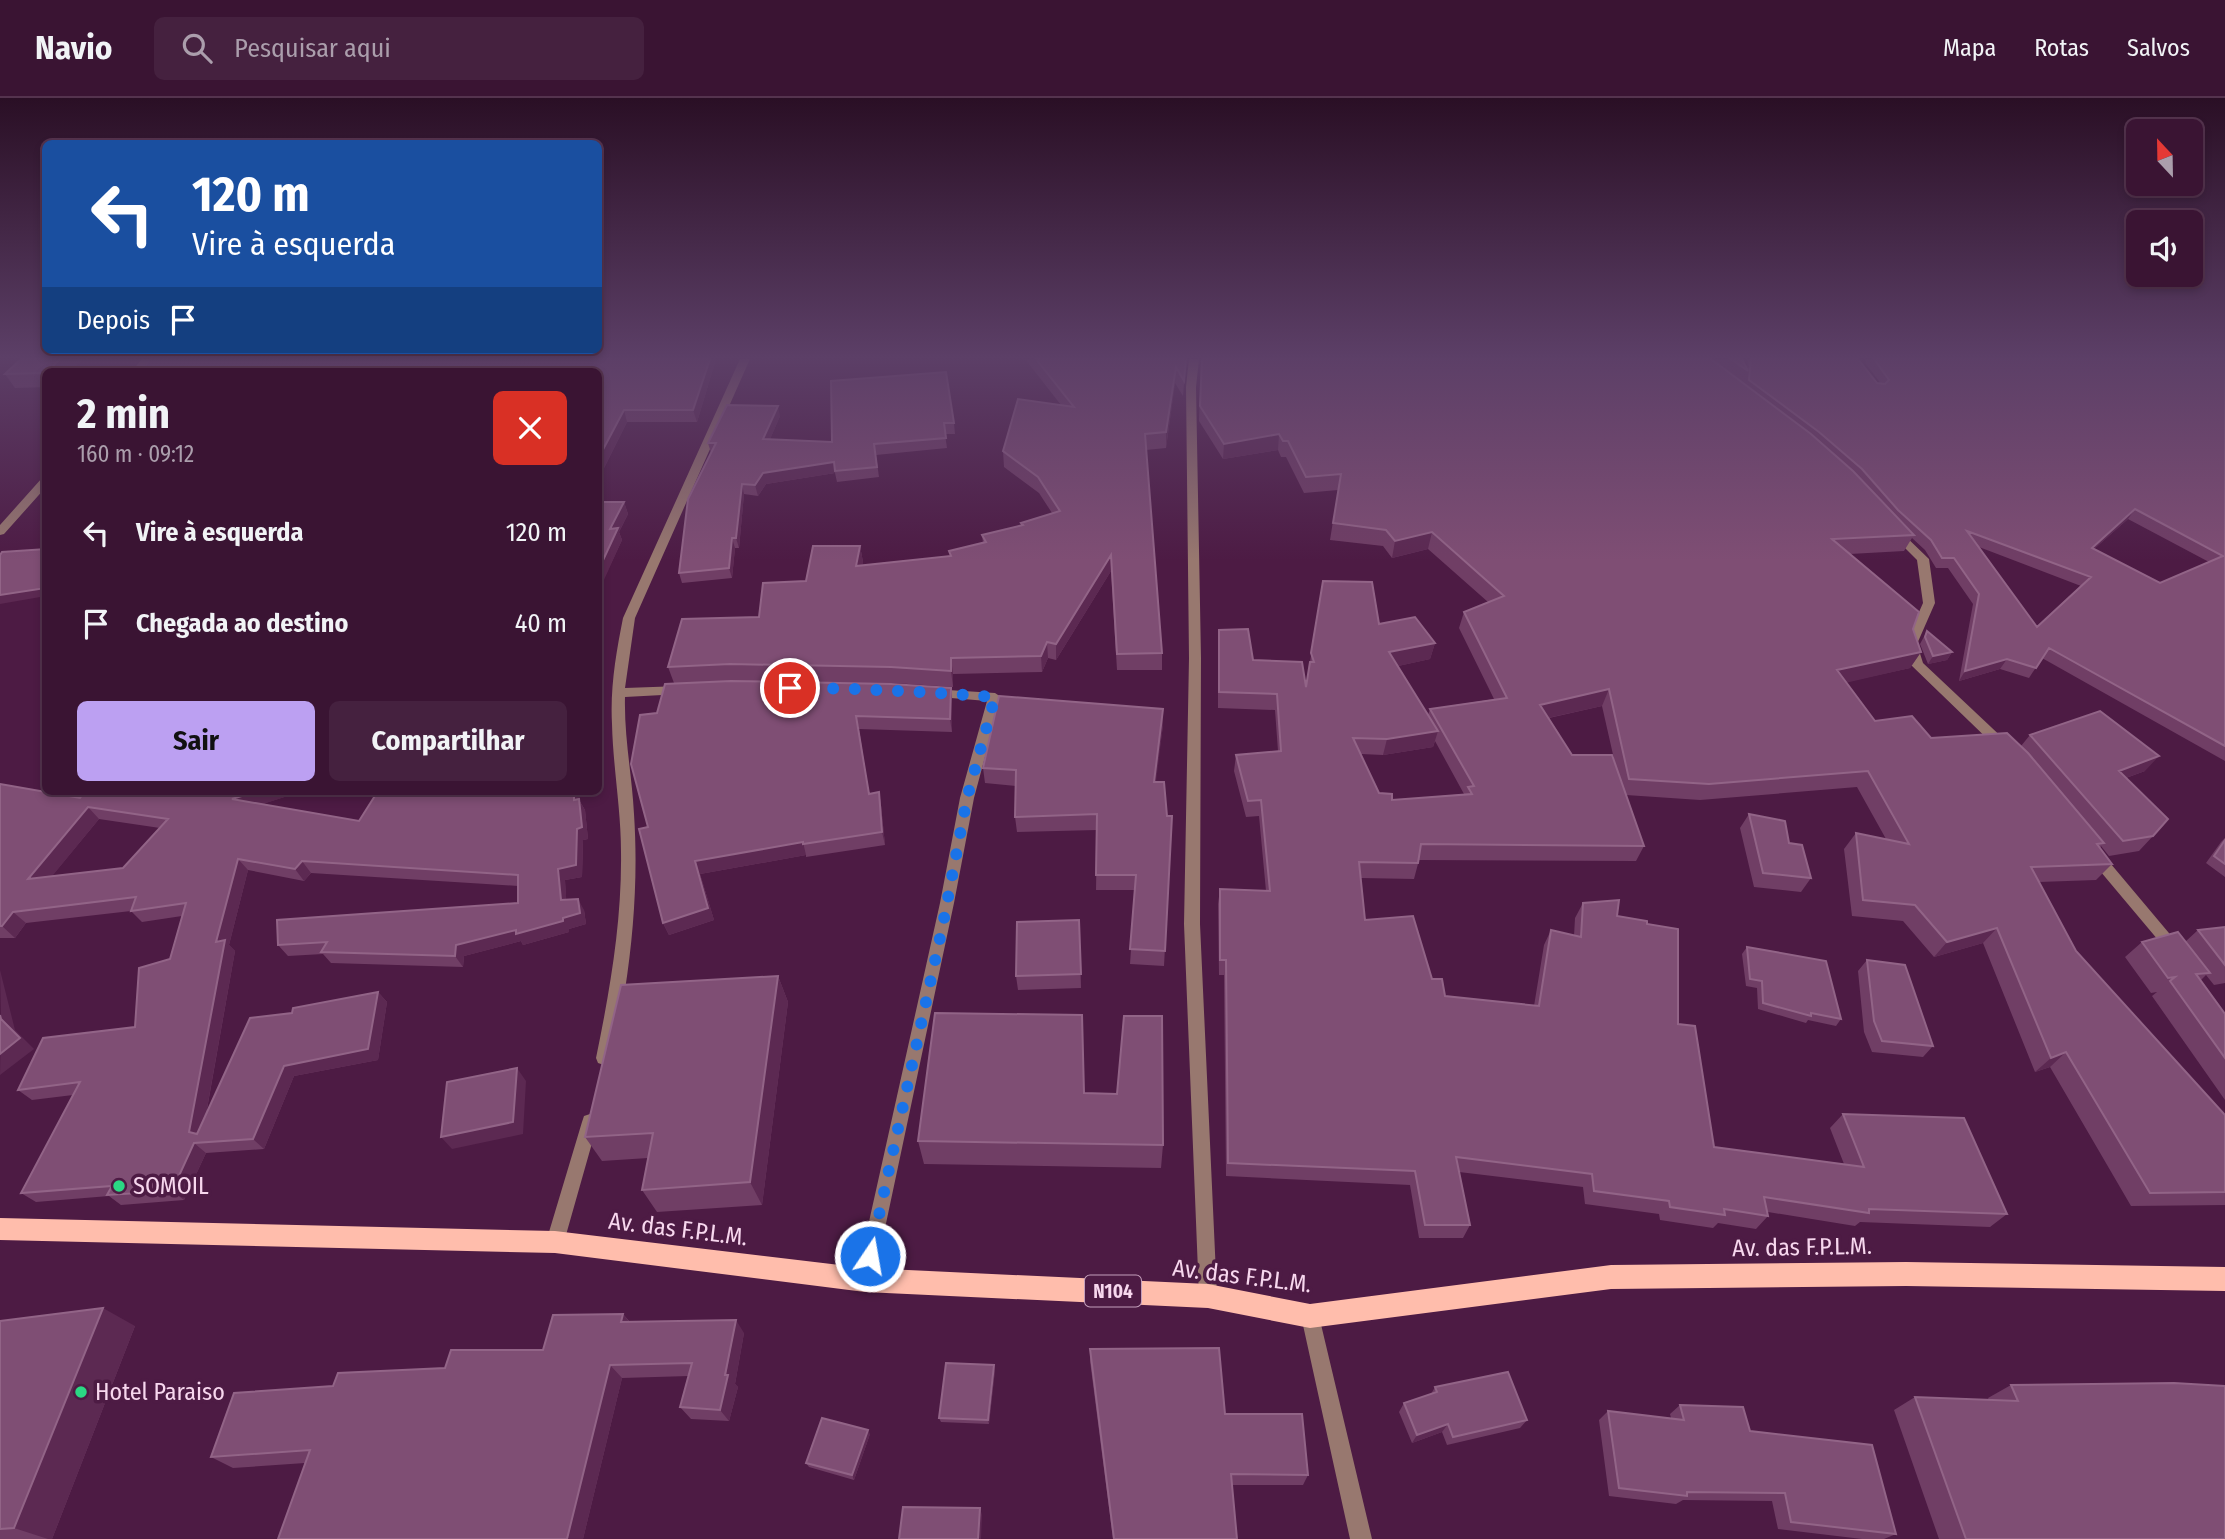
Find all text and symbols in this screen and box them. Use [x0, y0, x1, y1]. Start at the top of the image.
search box [154, 17, 644, 80]
text: Navio [35, 28, 112, 68]
icon: search [178, 29, 216, 67]
text: Pesquisar aqui [234, 33, 391, 64]
text: Mapa [1943, 34, 1996, 62]
text: Rotas [2034, 34, 2089, 62]
text: Salvos [2127, 34, 2190, 62]
north arrow [2126, 119, 2203, 196]
map controls [2126, 119, 2203, 287]
text: 120 m [192, 165, 310, 224]
icon: left [77, 168, 168, 259]
button: sound [2126, 210, 2203, 287]
text: Vire à esquerda [192, 225, 395, 263]
icon: arrive [164, 301, 202, 339]
text: Depois [77, 305, 150, 336]
text: 2 min [77, 389, 170, 439]
button: close [493, 391, 567, 465]
text: 160 m · 09:12 [77, 440, 194, 468]
icon: left [77, 514, 115, 552]
text: Vire à esquerda [136, 517, 303, 548]
text: 120 m [506, 517, 567, 548]
icon: arrive [77, 605, 115, 643]
text: Chegada ao destino [136, 608, 348, 639]
text: 40 m [515, 608, 567, 639]
pin [760, 658, 820, 718]
icon: arrive [771, 669, 809, 707]
button: Sair [77, 701, 315, 781]
button: Compartilhar [329, 701, 567, 781]
place label: SOMOIL [133, 1172, 209, 1200]
marker: SOMOIL [111, 1178, 127, 1194]
street label: Av. das F.P.L.M. [607, 1207, 749, 1251]
position arrow [833, 1219, 907, 1293]
street label: Av. das F.P.L.M. [1732, 1232, 1872, 1262]
street label: Av. das F.P.L.M. [1171, 1254, 1313, 1298]
road number: N104 [1085, 1275, 1141, 1306]
place label: Hotel Paraiso [95, 1378, 225, 1406]
marker: Hotel Paraiso [73, 1384, 89, 1400]

